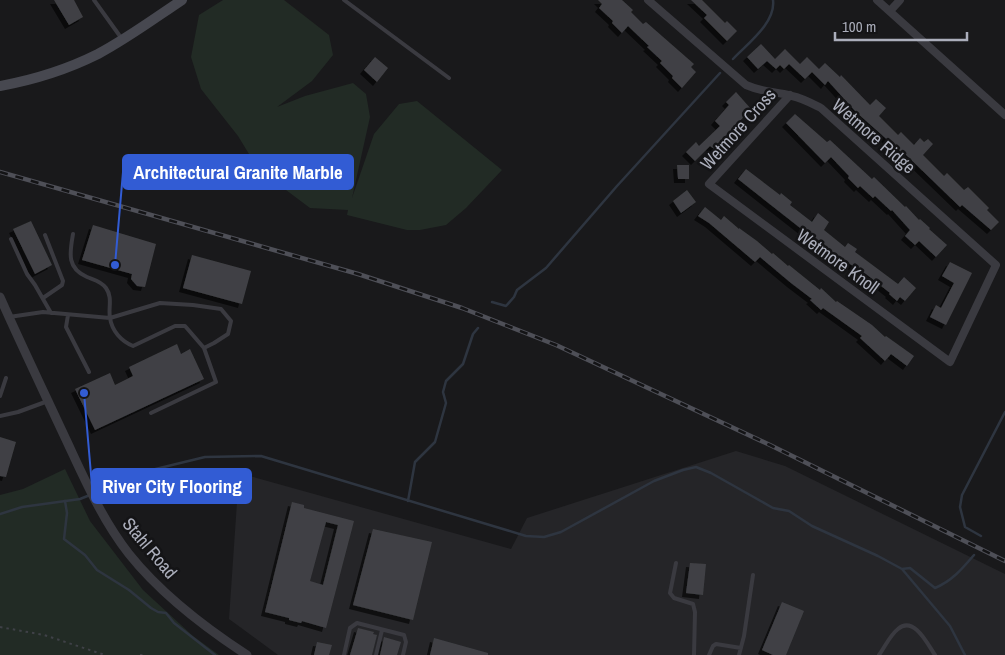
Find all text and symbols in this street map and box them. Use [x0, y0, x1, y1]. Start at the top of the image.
scale bar [835, 10, 968, 42]
text: 100 m [842, 16, 876, 37]
street label: Wetmore Cross [694, 83, 782, 175]
street label: Wetmore Ridge [827, 93, 921, 179]
callout: Architectural Granite Marble [123, 155, 353, 189]
text: Architectural Granite Marble [133, 159, 343, 185]
street label: Wetmore Knoll [792, 223, 884, 299]
callout: River City Flooring [92, 469, 251, 503]
text: River City Flooring [102, 473, 242, 499]
street label: Stahl Road [117, 512, 183, 584]

